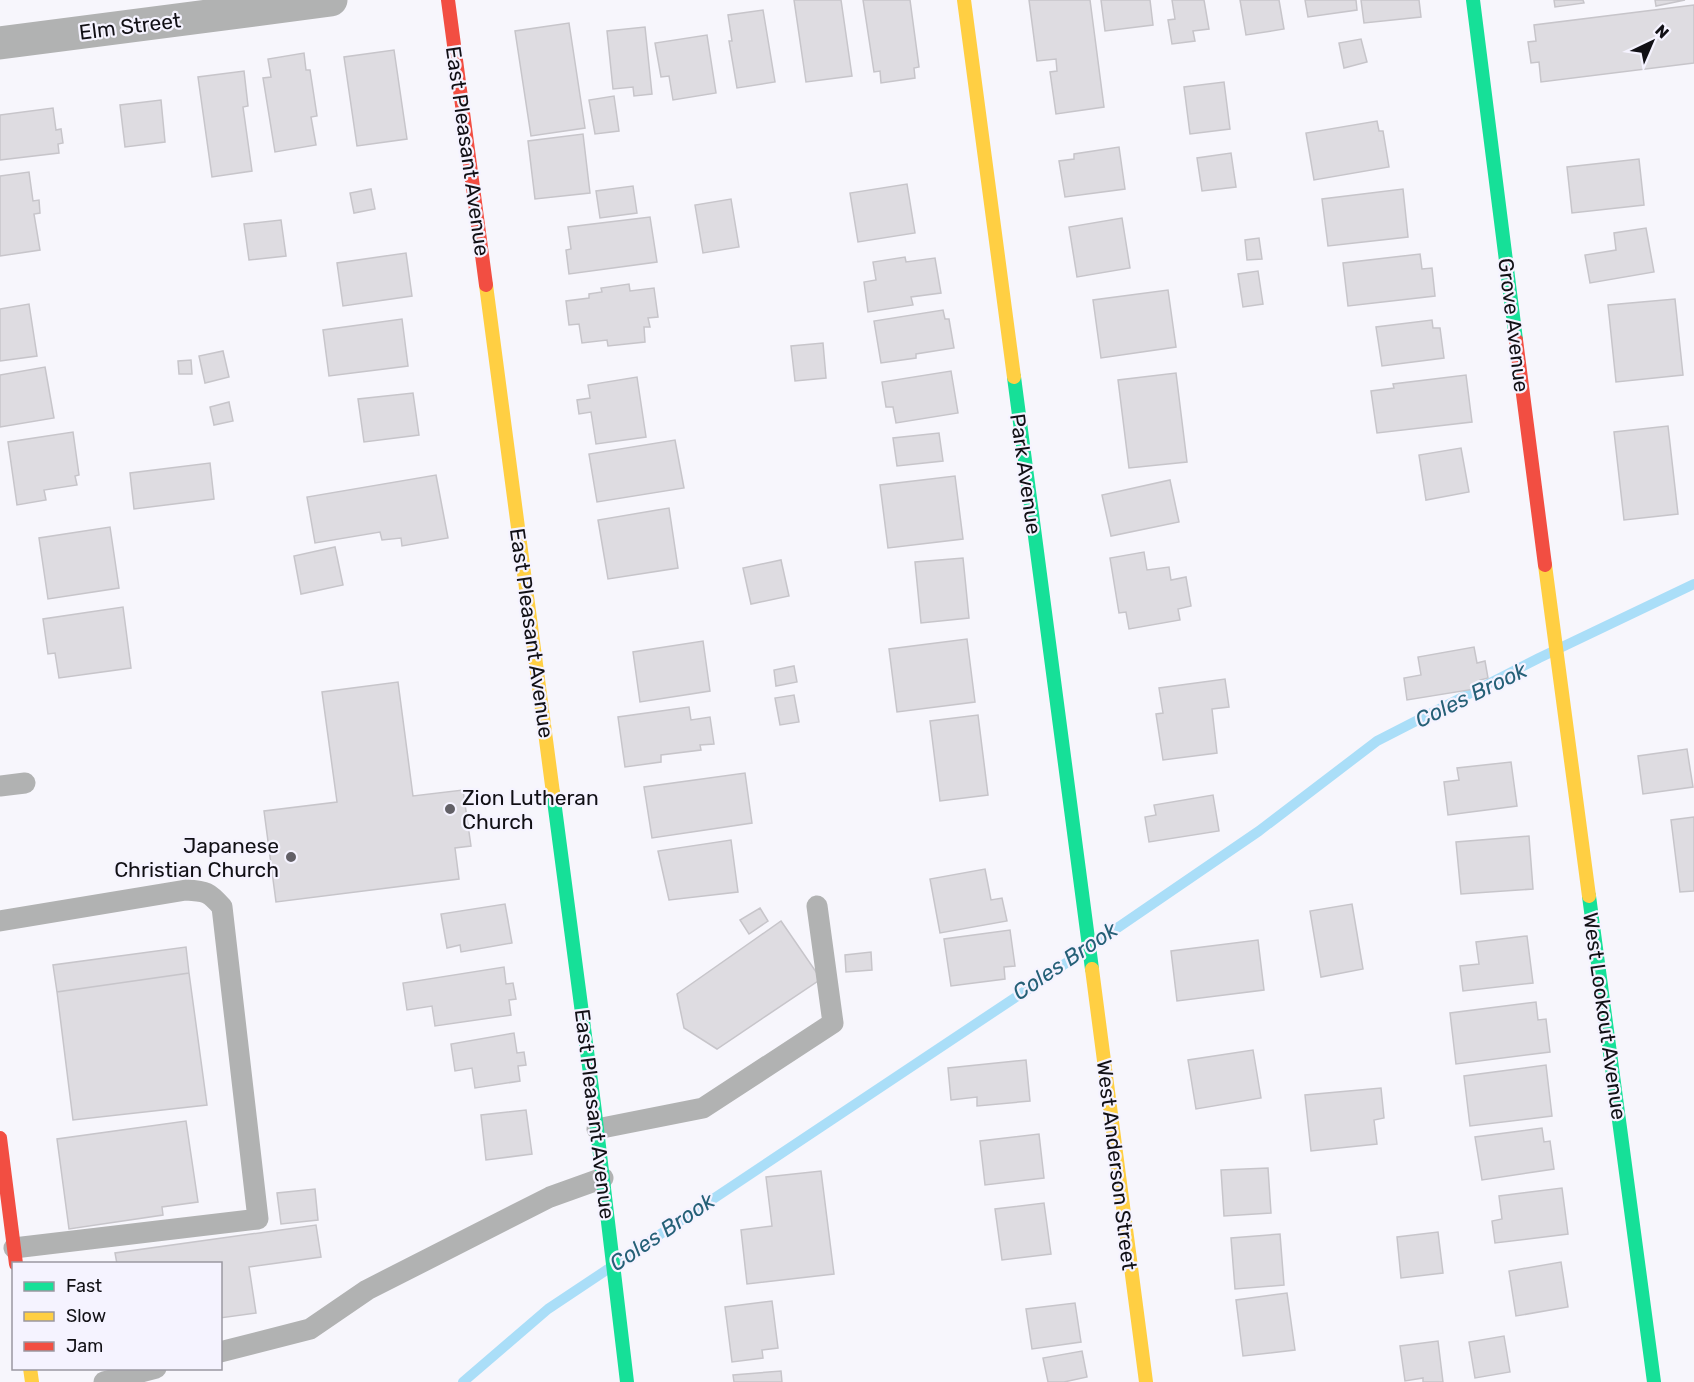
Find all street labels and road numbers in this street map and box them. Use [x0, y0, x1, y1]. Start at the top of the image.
street label: Elm Street [78, 7, 182, 45]
street label: East Pleasant Avenue [441, 45, 495, 257]
street label: Grove Avenue [1493, 257, 1535, 393]
street label: Park Avenue [1005, 412, 1047, 536]
street label: East Pleasant Avenue [505, 527, 559, 739]
street label: West Lookout Avenue [1578, 911, 1632, 1121]
street label: East Pleasant Avenue [570, 1007, 620, 1221]
street label: West Anderson Street [1092, 1058, 1142, 1272]

